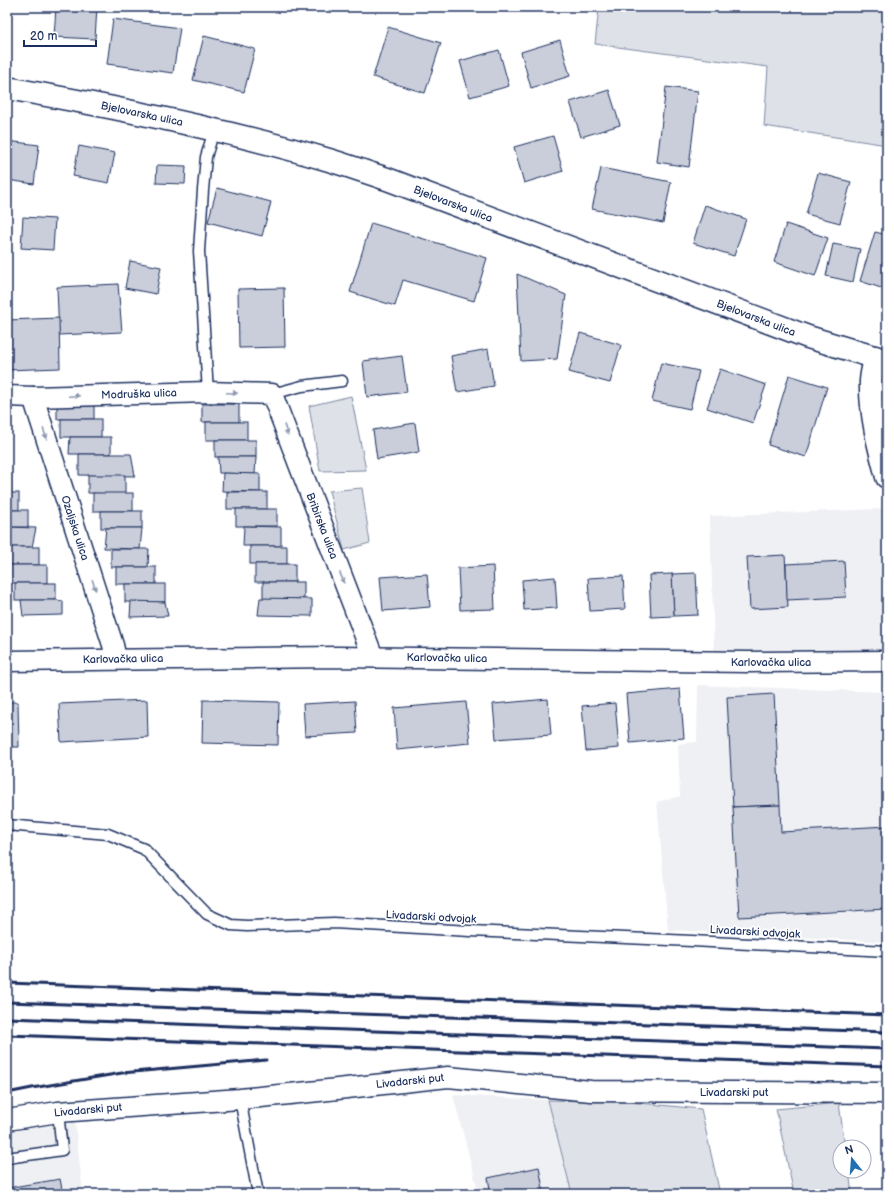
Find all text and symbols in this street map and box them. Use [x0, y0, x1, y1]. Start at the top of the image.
scale bar [24, 22, 96, 48]
text: 20 m [30, 29, 57, 44]
street label: Bjelovarska ulica [100, 99, 184, 129]
street label: Bjelovarska ulica [412, 183, 494, 225]
street label: Bjelovarska ulica [715, 297, 797, 339]
street label: Modruška ulica [101, 386, 177, 402]
one-way arrow [226, 390, 239, 396]
one-way arrow [68, 393, 81, 399]
one-way arrow [283, 425, 289, 437]
one-way arrow [42, 429, 48, 441]
street label: Bribirska ulica [303, 491, 341, 561]
street label: Ozaljska ulica [58, 494, 92, 562]
one-way arrow [340, 572, 346, 584]
one-way arrow [91, 579, 97, 591]
street label: Karlovačka ulica [407, 651, 487, 665]
street label: Karlovačka ulica [83, 652, 163, 666]
street label: Karlovačka ulica [731, 656, 811, 669]
street label: Livadarski odvojak [385, 908, 477, 926]
street label: Livadarski odvojak [709, 923, 801, 941]
street label: Livadarski put [375, 1071, 445, 1091]
street label: Livadarski put [700, 1086, 769, 1099]
street label: Livadarski put [53, 1100, 123, 1119]
north arrow [832, 1139, 872, 1179]
text: N [843, 1142, 855, 1157]

